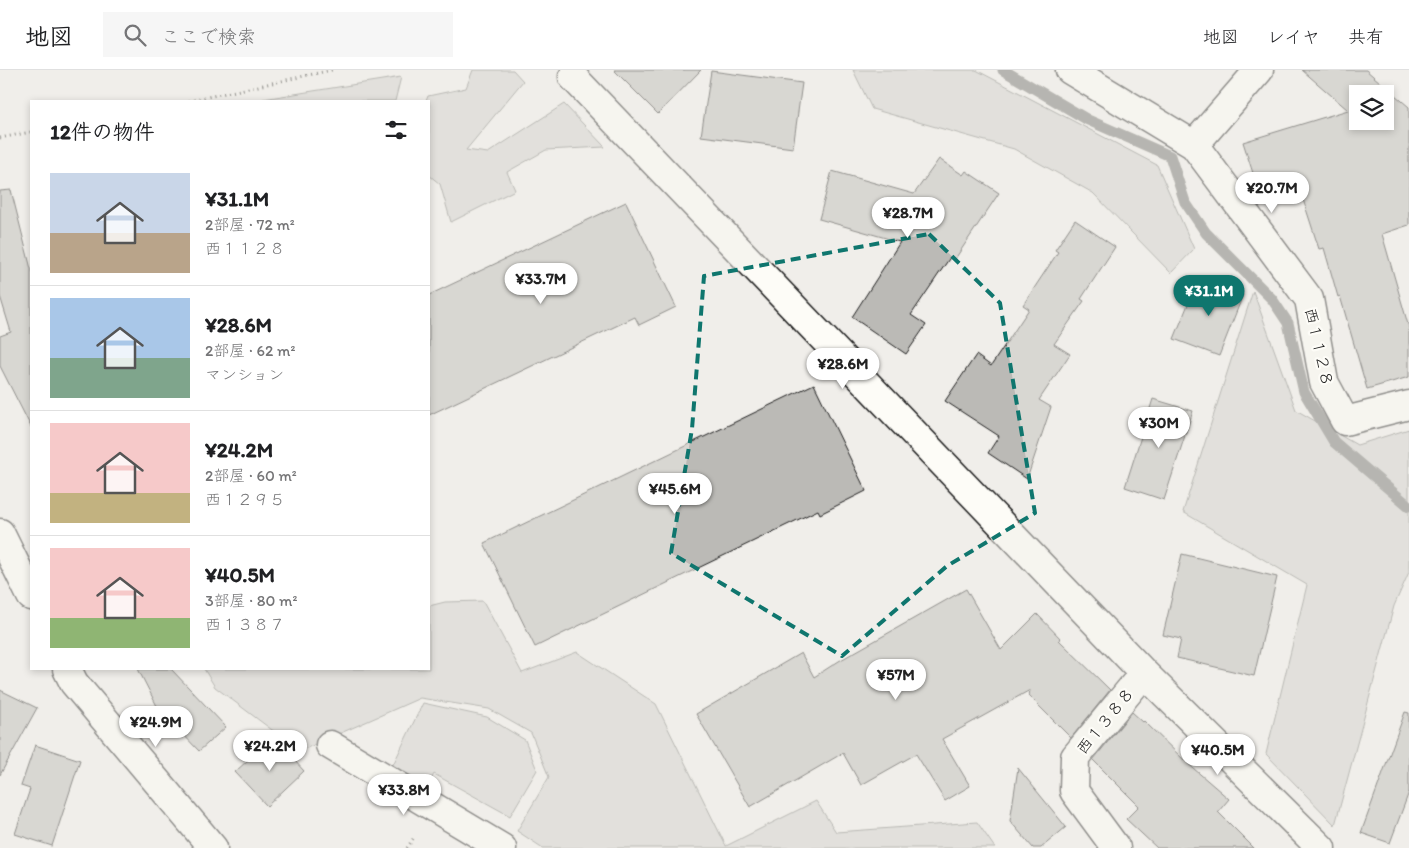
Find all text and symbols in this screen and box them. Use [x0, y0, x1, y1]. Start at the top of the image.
search box [103, 12, 453, 57]
icon: search [121, 21, 149, 49]
text: 地図 [25, 22, 73, 51]
text: ここで検索 [161, 25, 256, 48]
text: 地図 [1203, 26, 1239, 48]
text: レイヤ [1267, 26, 1320, 48]
text: 共有 [1348, 26, 1384, 48]
map controls [1349, 85, 1394, 130]
button: layers [1349, 85, 1394, 130]
icon: filters [382, 116, 410, 144]
text: 12件の物件 [50, 119, 155, 144]
pin: ¥20.7M [1231, 172, 1313, 214]
text: ¥20.7M [1246, 178, 1298, 197]
text: ¥31.1M [205, 186, 269, 211]
icon: home [90, 193, 150, 253]
pin: ¥28.7M [867, 196, 949, 239]
text: ¥28.7M [883, 203, 933, 222]
text: 2部屋 · 72 m² [205, 215, 295, 234]
text: 西１１２８ [205, 239, 285, 258]
pin: ¥33.7M [500, 262, 582, 305]
text: ¥33.7M [516, 269, 566, 288]
pin: ¥31.1M [1168, 274, 1250, 317]
text: ¥31.1M [1184, 281, 1234, 300]
street label: 西１１２８ [1301, 306, 1337, 388]
text: ¥28.6M [205, 312, 272, 337]
icon: home [90, 318, 150, 378]
text: 2部屋 · 62 m² [205, 341, 295, 360]
pin: ¥28.6M [802, 348, 884, 390]
text: ¥28.6M [817, 354, 869, 373]
text: マンション [205, 365, 284, 384]
pin: ¥30M [1129, 406, 1189, 449]
text: ¥30M [1139, 413, 1179, 432]
text: ¥24.2M [205, 437, 273, 462]
icon: home [90, 443, 150, 503]
text: 2部屋 · 60 m² [205, 466, 297, 485]
pin: ¥45.6M [634, 472, 716, 515]
text: ¥45.6M [649, 479, 701, 498]
text: 西１２９５ [205, 490, 285, 509]
text: ¥40.5M [205, 562, 275, 587]
icon: home [90, 568, 150, 628]
text: 3部屋 · 80 m² [205, 591, 297, 610]
text: 西１３８７ [205, 615, 285, 634]
pin: ¥57M [866, 658, 926, 701]
text: ¥57M [877, 665, 915, 684]
street label: 西１３８８ [1072, 684, 1138, 758]
pin: ¥24.9M [115, 706, 197, 748]
text: ¥24.9M [130, 712, 182, 731]
pin: ¥24.2M [229, 730, 311, 772]
pin: ¥40.5M [1177, 734, 1259, 776]
text: ¥24.2M [244, 736, 296, 755]
text: ¥40.5M [1191, 740, 1245, 759]
pin: ¥33.8M [363, 774, 445, 816]
text: ¥33.8M [378, 780, 430, 799]

